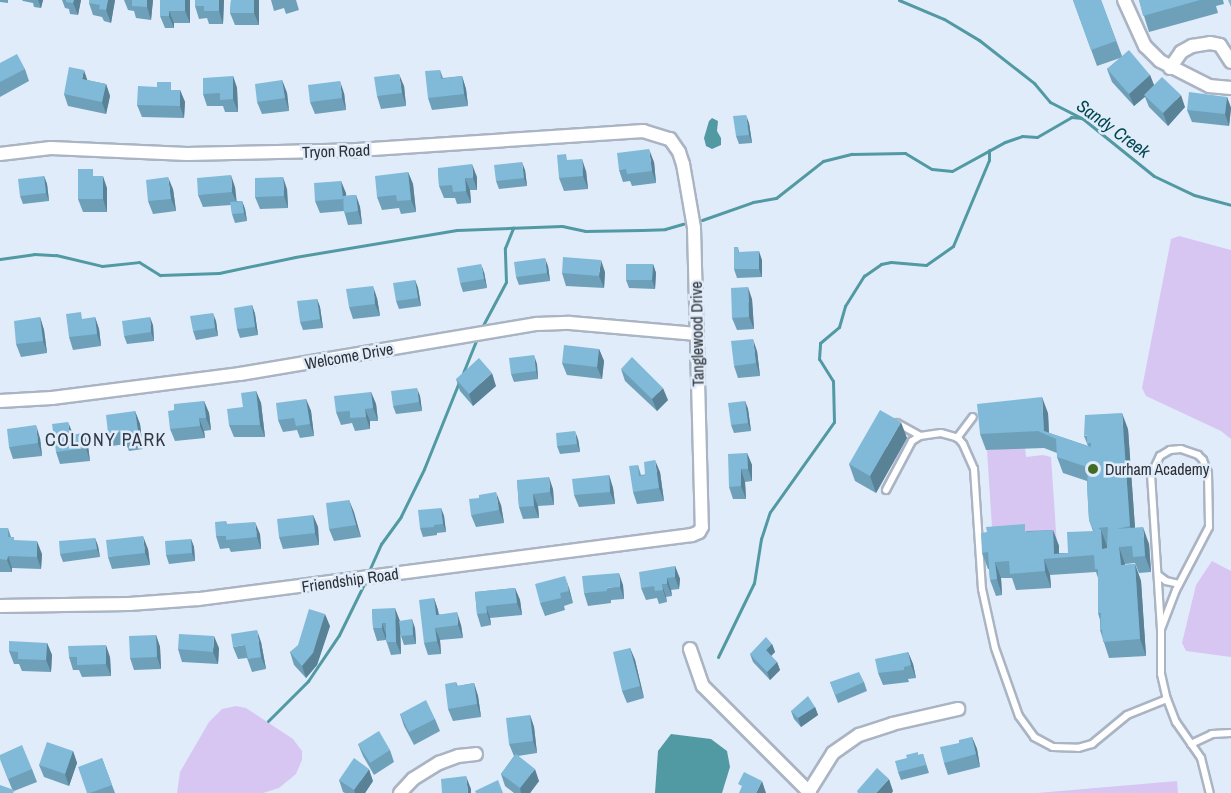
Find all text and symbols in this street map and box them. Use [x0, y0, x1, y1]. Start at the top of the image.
water label: Sandy Creek [1072, 95, 1154, 163]
street label: Tryon Road [302, 140, 370, 162]
street label: Tanglewood Drive [686, 281, 708, 387]
street label: Welcome Drive [303, 339, 395, 373]
district label: COLONY PARK [45, 429, 167, 451]
place label: Durham Academy [1105, 459, 1210, 479]
marker: Durham Academy [1086, 462, 1100, 476]
street label: Friendship Road [300, 564, 400, 596]

